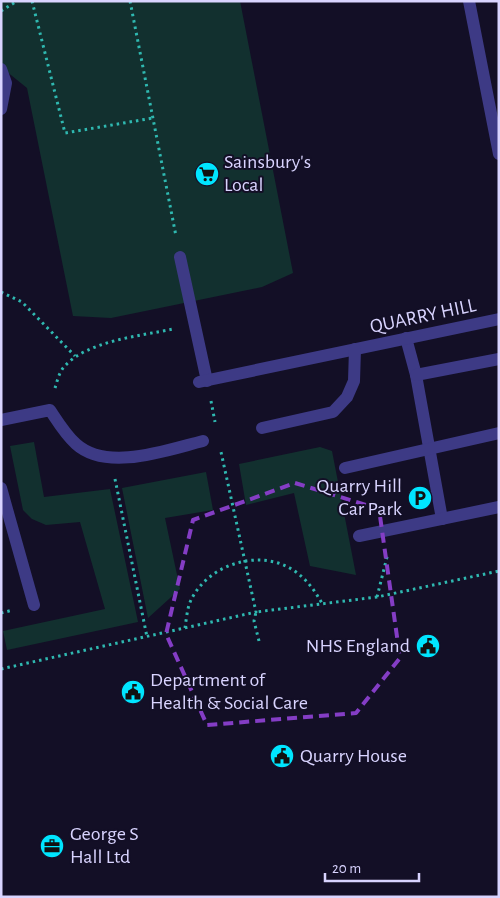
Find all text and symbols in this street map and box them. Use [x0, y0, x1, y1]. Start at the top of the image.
place label: Sainsbury's Local [224, 152, 311, 195]
supermarket icon: Sainsbury's Local [194, 161, 220, 187]
street label: QUARRY HILL [368, 295, 478, 337]
place label: Quarry Hill Car Park [317, 476, 402, 519]
parking icon: Quarry Hill Car Park [407, 485, 433, 511]
public building icon: NHS England [415, 633, 441, 659]
place label: NHS England [306, 636, 410, 656]
place label: Department of Health & Social Care [150, 670, 308, 713]
public building icon: Department of Health & Social Care [120, 679, 146, 705]
public building icon: Quarry House [269, 743, 295, 769]
place label: Quarry House [300, 746, 407, 766]
place label: George S Hall Ltd [70, 824, 139, 867]
office icon: George S Hall Ltd [39, 833, 65, 859]
scale bar [325, 850, 419, 882]
text: 20 m [332, 861, 361, 876]

